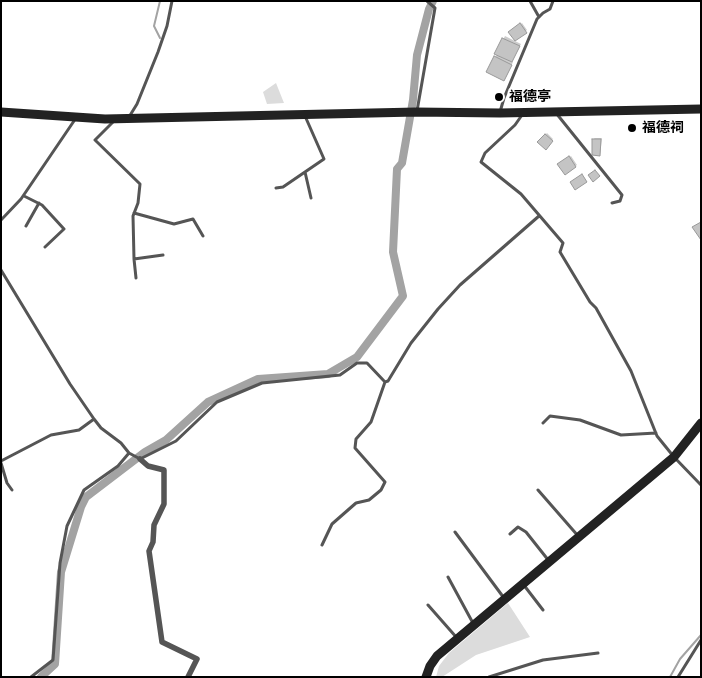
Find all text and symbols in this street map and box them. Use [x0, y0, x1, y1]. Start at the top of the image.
place label: 福德亭 [509, 89, 551, 105]
marker: 福德亭 [493, 91, 505, 103]
place label: 福德祠 [642, 120, 684, 136]
marker: 福德祠 [626, 122, 638, 134]

